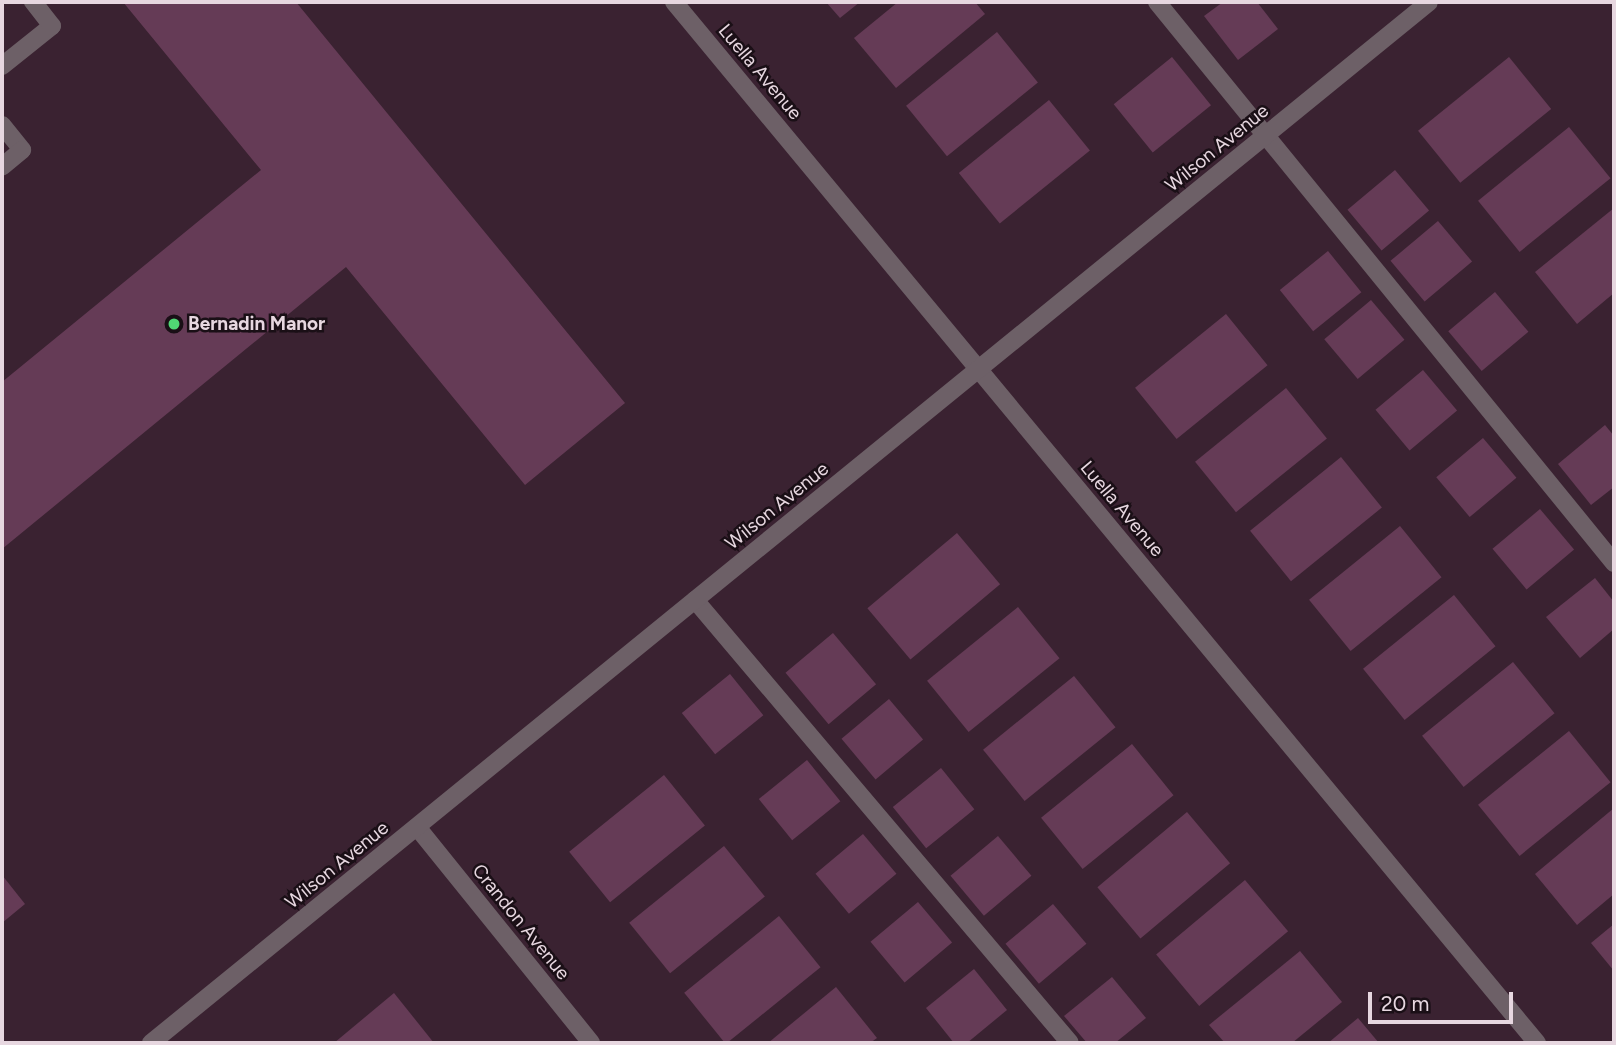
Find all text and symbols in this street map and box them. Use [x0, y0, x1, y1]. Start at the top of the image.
street label: Luella Avenue [713, 20, 807, 124]
street label: Wilson Avenue [1161, 99, 1273, 197]
place label: Bernadin Manor [188, 313, 325, 335]
marker: Bernadin Manor [166, 316, 182, 332]
street label: Wilson Avenue [721, 457, 833, 555]
street label: Luella Avenue [1075, 457, 1169, 561]
street label: Wilson Avenue [281, 816, 393, 914]
street label: Crandon Avenue [467, 860, 575, 984]
scale bar [1371, 978, 1516, 1022]
text: 20 m [1381, 991, 1429, 1016]

